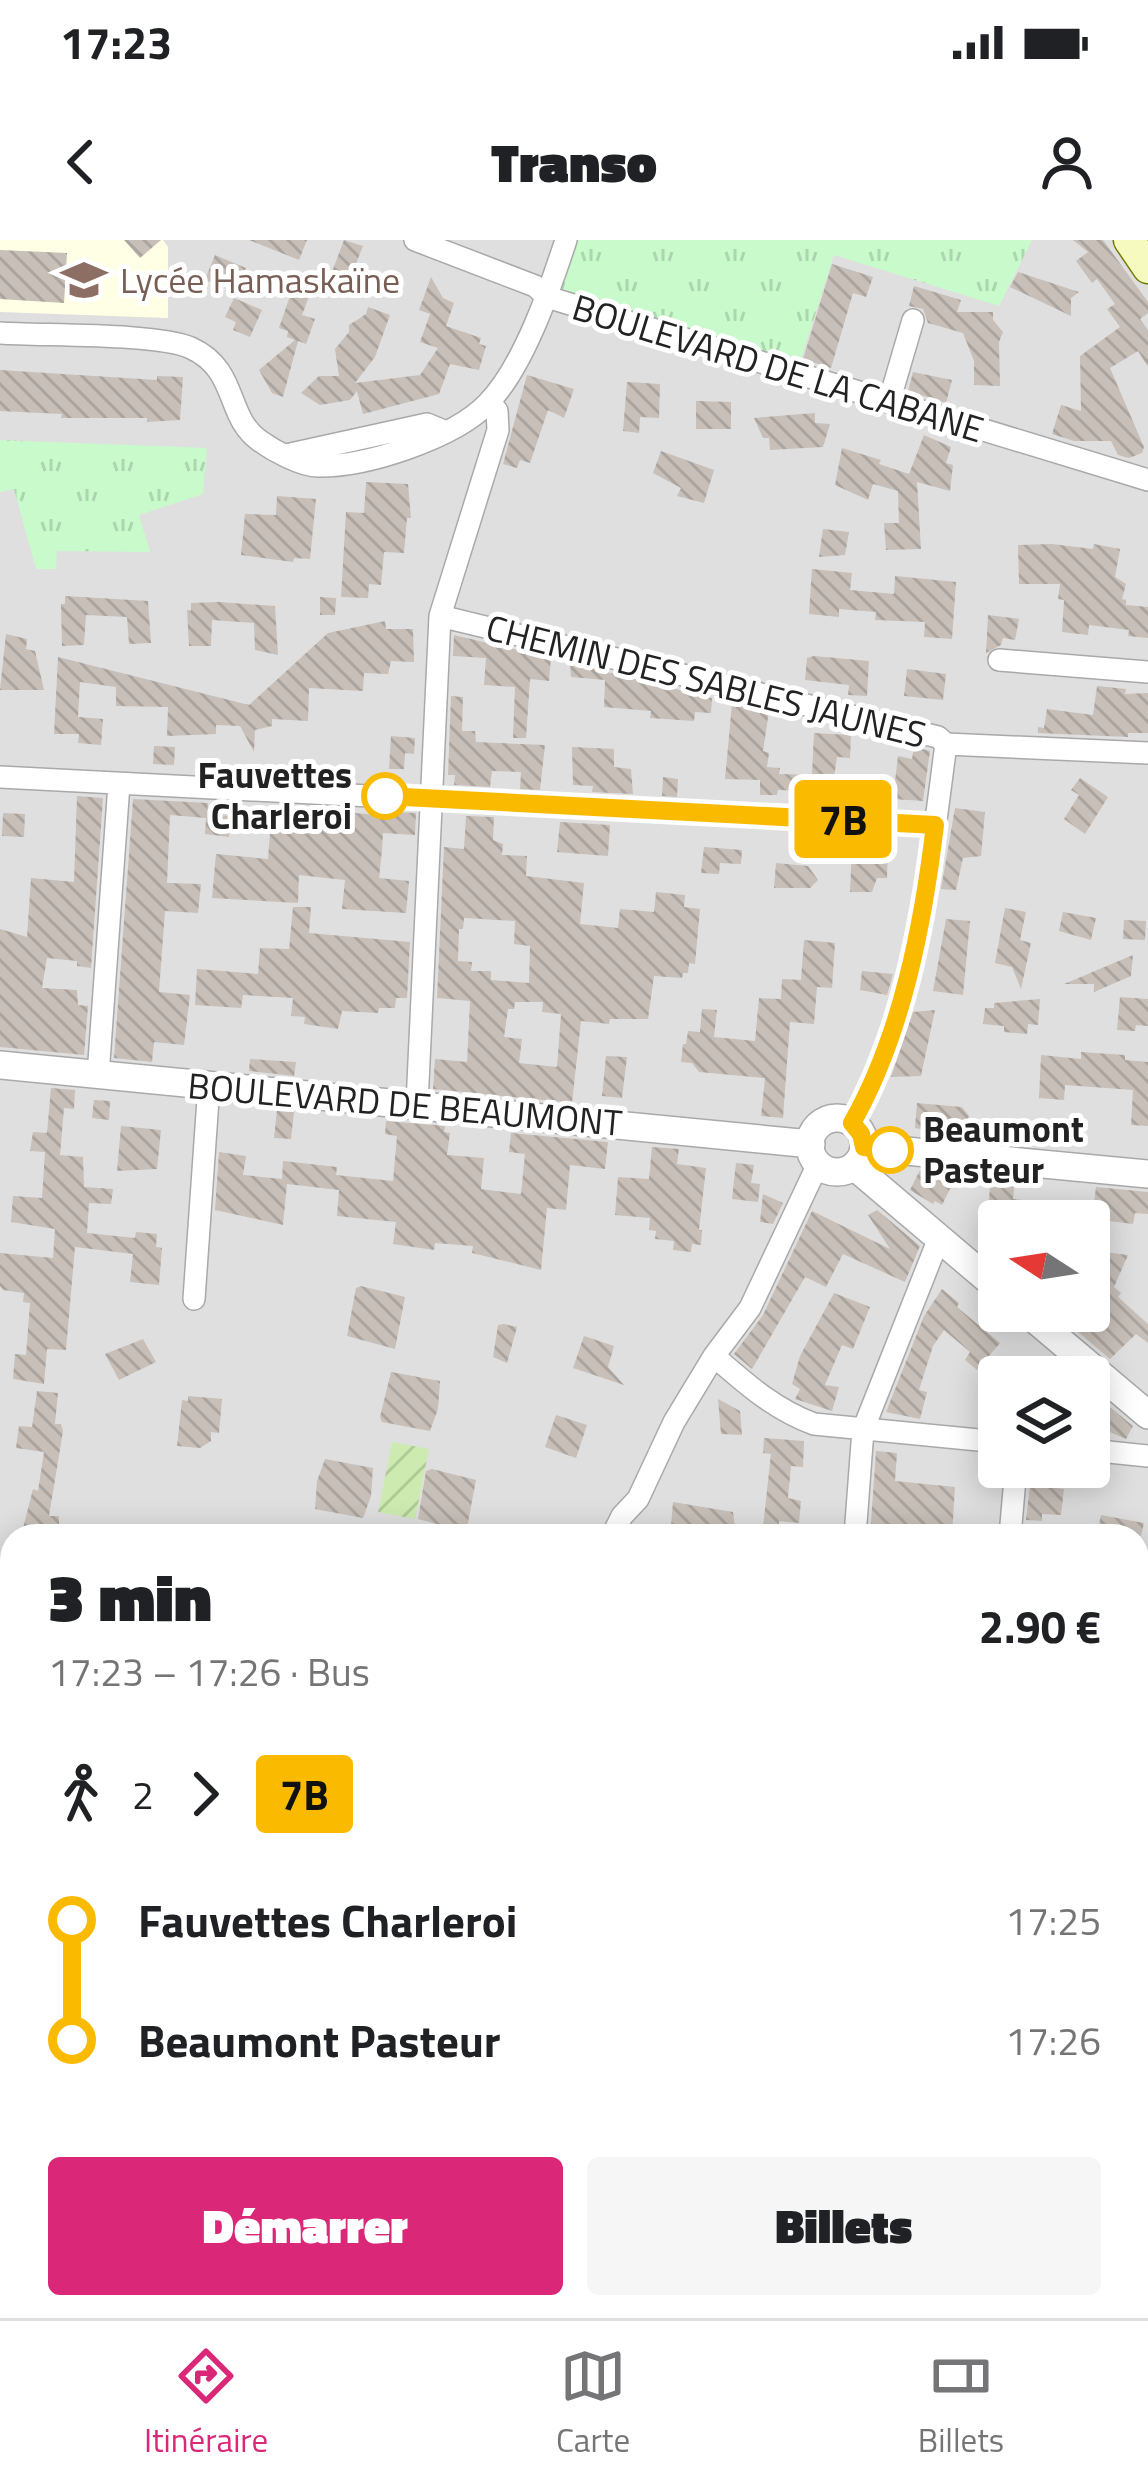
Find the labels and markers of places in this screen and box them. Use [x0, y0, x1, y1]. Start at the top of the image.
place label: Lycée Hamaskaïne [120, 252, 400, 307]
school or university icon: Lycée Hamaskaïne [59, 255, 109, 305]
place label: Fauvettes Charleroi [198, 747, 352, 843]
marker: Fauvettes Charleroi [363, 774, 407, 818]
place label: Beaumont Pasteur [923, 1101, 1084, 1197]
marker: Beaumont Pasteur [868, 1128, 912, 1172]

